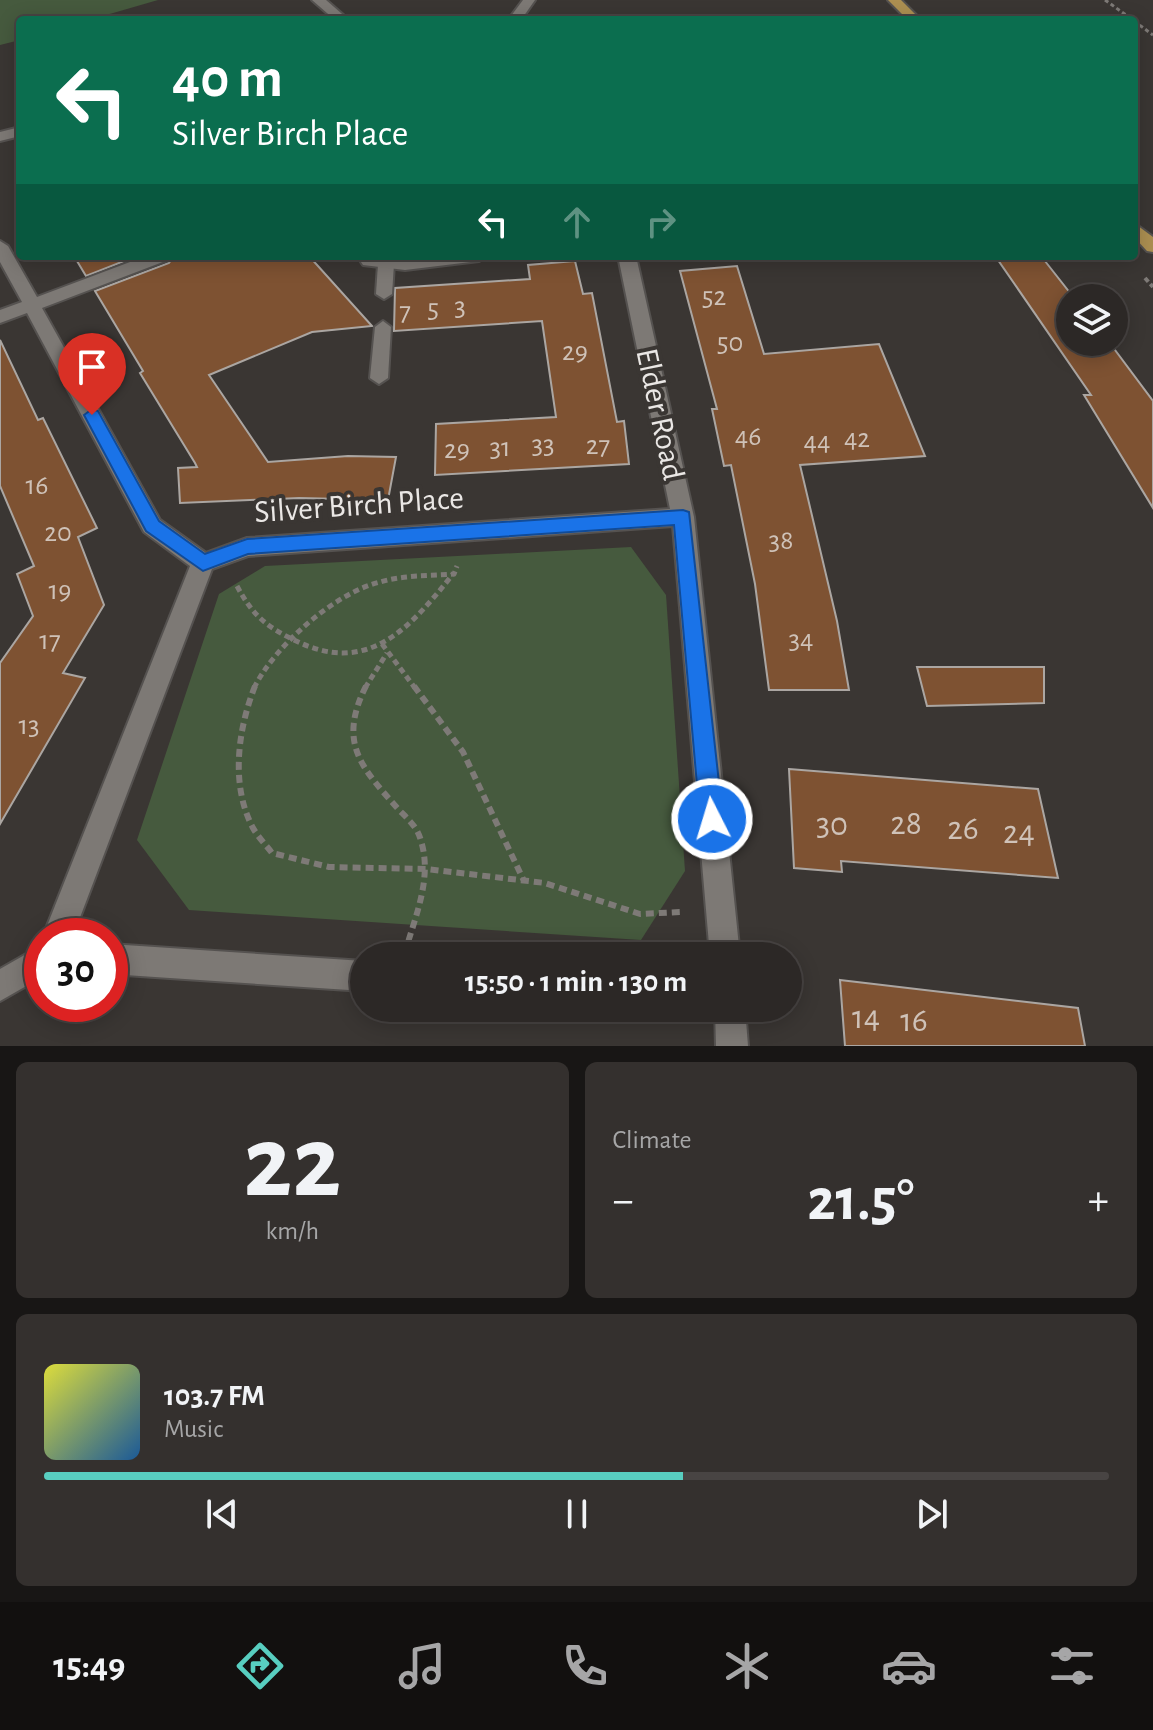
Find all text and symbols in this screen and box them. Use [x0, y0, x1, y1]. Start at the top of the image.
icon: left [40, 48, 144, 152]
text: 40 m [172, 51, 283, 107]
text: Silver Birch Place [172, 116, 408, 152]
icon: left [471, 200, 515, 244]
icon: ahead [555, 200, 599, 244]
icon: right [639, 200, 683, 244]
house number: 52 [702, 283, 726, 311]
map controls [1056, 284, 1128, 356]
button: layers [1056, 284, 1128, 356]
house number: 3 [454, 293, 466, 321]
house number: 5 [427, 295, 439, 323]
house number: 7 [399, 298, 411, 326]
house number: 50 [717, 329, 743, 357]
pin [58, 333, 126, 415]
house number: 29 [562, 338, 588, 366]
icon: arrive [70, 345, 114, 389]
street label: Elder Road [630, 345, 690, 483]
house number: 46 [735, 423, 761, 451]
house number: 42 [844, 425, 870, 453]
house number: 44 [804, 428, 830, 456]
house number: 33 [531, 431, 555, 459]
house number: 27 [586, 432, 610, 460]
house number: 31 [489, 434, 511, 462]
house number: 29 [444, 436, 470, 464]
house number: 16 [26, 472, 48, 500]
street label: Silver Birch Place [253, 482, 465, 528]
house number: 20 [44, 519, 72, 547]
house number: 38 [769, 527, 793, 555]
house number: 19 [49, 577, 71, 605]
house number: 34 [788, 626, 814, 654]
house number: 17 [39, 627, 61, 655]
house number: 13 [18, 712, 40, 740]
position arrow [670, 777, 754, 861]
house number: 28 [890, 807, 922, 841]
house number: 30 [816, 808, 848, 842]
house number: 26 [947, 812, 979, 846]
house number: 24 [1003, 816, 1035, 850]
speed limit sign: 30 [24, 918, 128, 1022]
text: 15:50 · 1 min · 130 m [465, 967, 687, 997]
house number: 14 [852, 1001, 880, 1035]
house number: 16 [900, 1004, 928, 1038]
text: 22 [243, 1112, 341, 1216]
text: Climate [613, 1127, 691, 1153]
text: 21.5° [807, 1171, 914, 1231]
text: − [613, 1179, 634, 1223]
text: + [1088, 1179, 1109, 1223]
text: km/h [265, 1218, 319, 1244]
text: 103.7 FM [164, 1381, 265, 1411]
text: Music [164, 1416, 223, 1442]
icon: previous [200, 1492, 244, 1536]
icon: pause [555, 1492, 599, 1536]
icon: next [910, 1492, 954, 1536]
icon: directions [232, 1638, 288, 1694]
icon: music [394, 1638, 450, 1694]
icon: phone [557, 1638, 613, 1694]
icon: climate [719, 1638, 775, 1694]
icon: car [881, 1638, 937, 1694]
icon: filters [1044, 1638, 1100, 1694]
text: 15:49 [53, 1648, 125, 1684]

